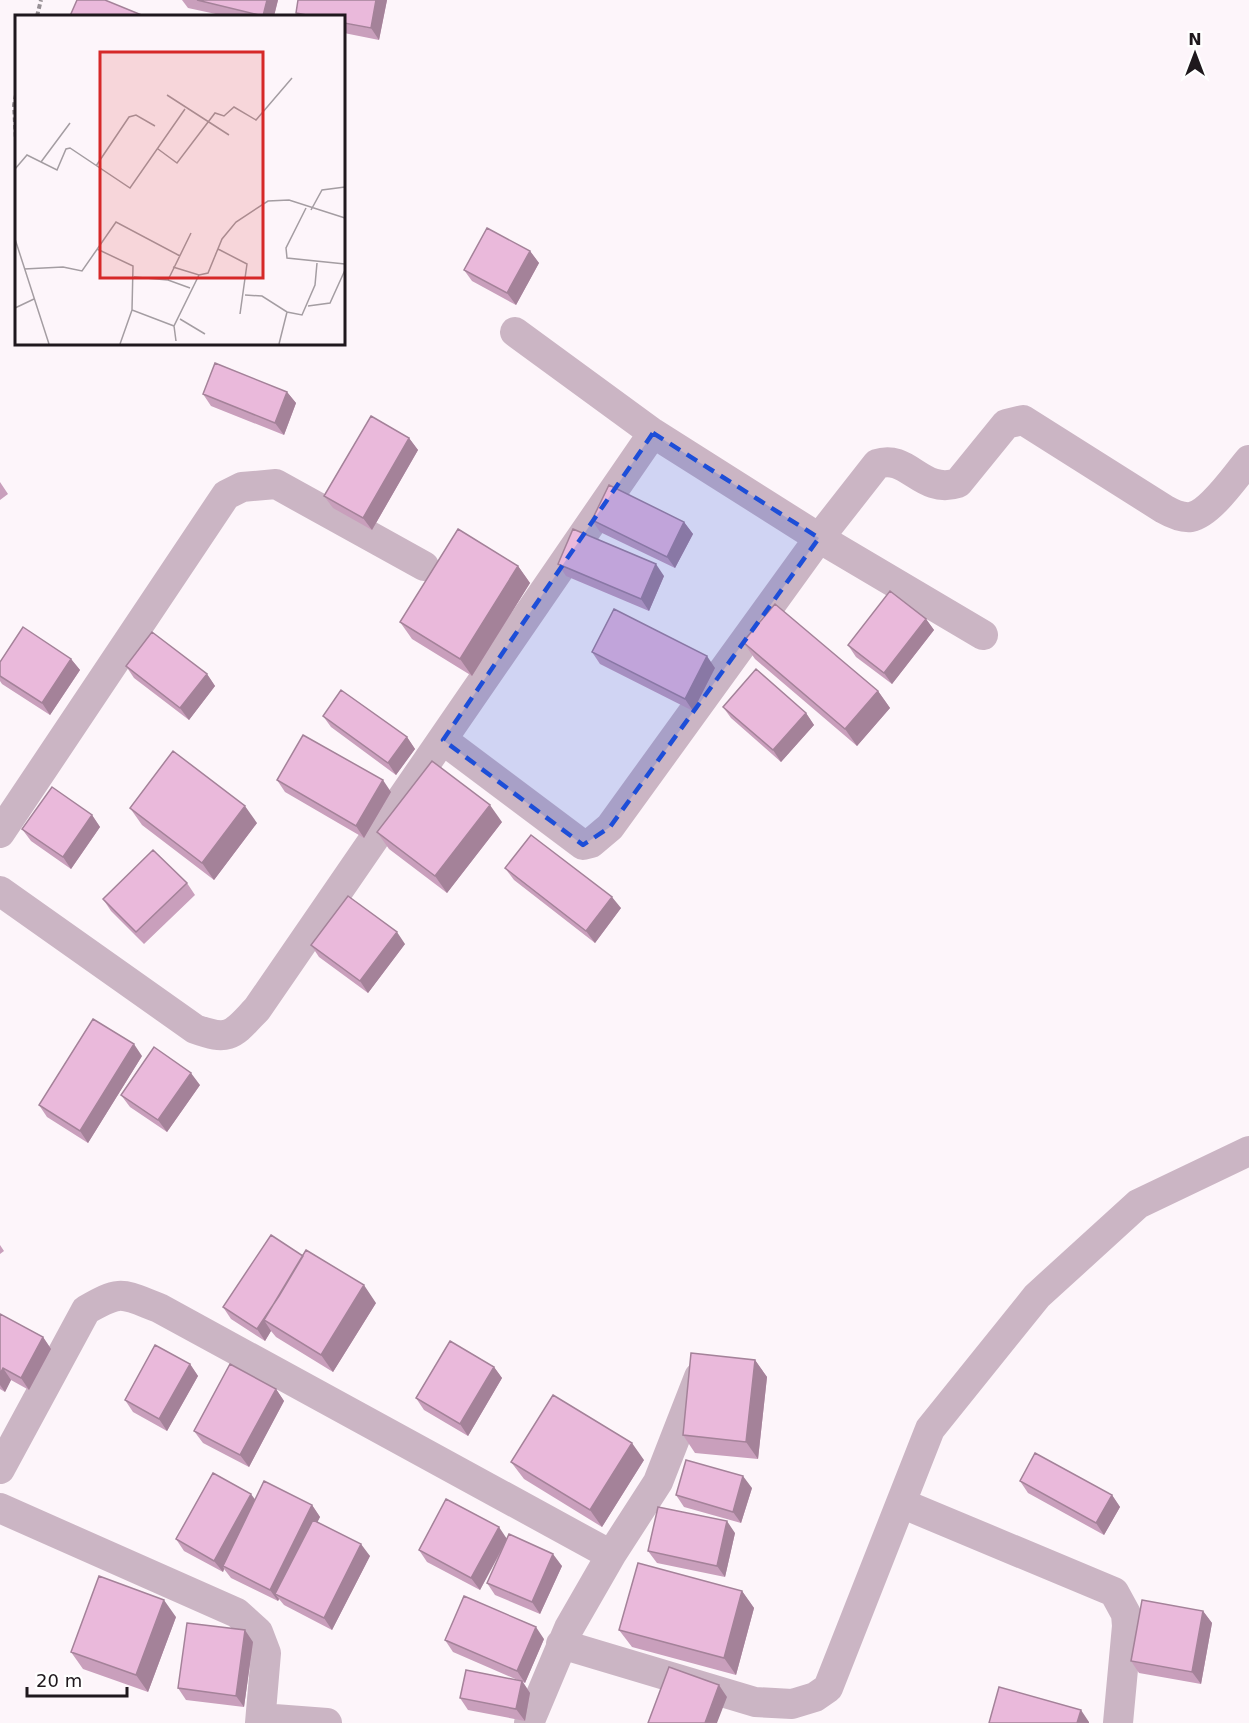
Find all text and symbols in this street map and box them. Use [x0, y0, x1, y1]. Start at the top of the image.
inset map [15, 15, 345, 345]
north arrow [1165, 24, 1225, 84]
text: N [1188, 30, 1202, 49]
scale bar [27, 1660, 128, 1698]
text: 20 m [36, 1670, 82, 1691]

